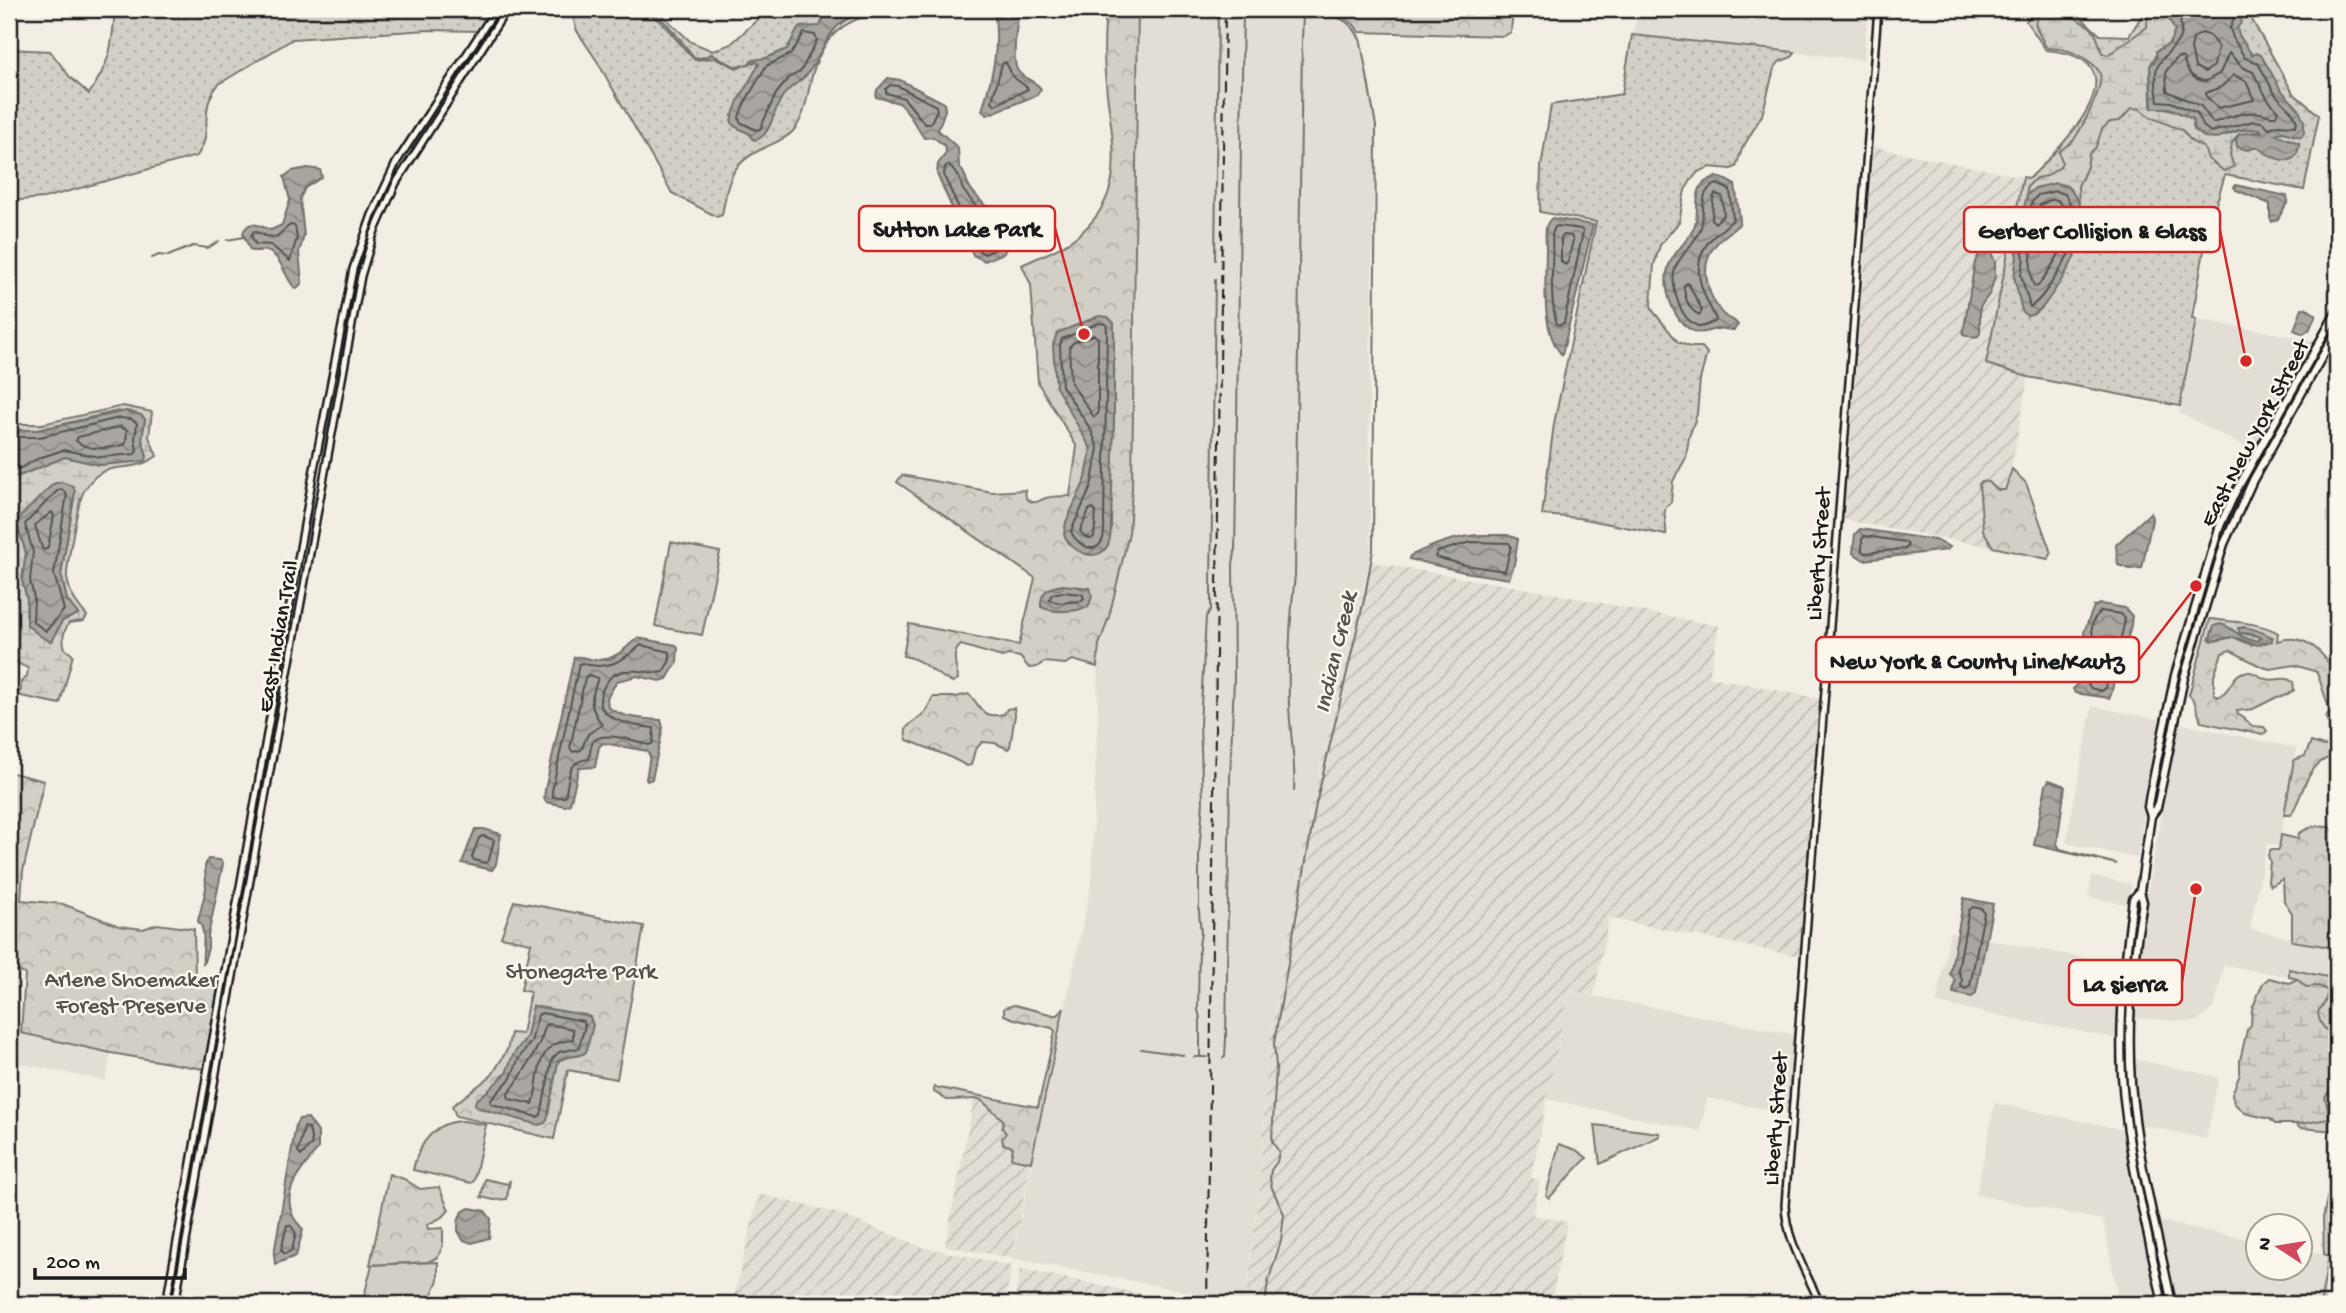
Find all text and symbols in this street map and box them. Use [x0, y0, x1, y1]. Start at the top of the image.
callout: Sutton Lake Park [859, 206, 1055, 251]
callout: Gerber Collision & Glass [1964, 207, 2220, 252]
text: Sutton Lake Park [873, 217, 1044, 246]
text: Gerber Collision & Glass [1978, 219, 2207, 248]
street label: East New York Street [2195, 334, 2318, 532]
street label: Liberty Street [1802, 485, 1839, 622]
street label: East Indian Trail [253, 558, 306, 715]
water label: Indian Creek [1309, 587, 1366, 716]
callout: New York & County Line/Kautz [1816, 637, 2139, 682]
text: New York & County Line/Kautz [1830, 649, 2126, 678]
park label: Stonegate Park [505, 960, 659, 987]
callout: La sierra [2069, 960, 2182, 1005]
park label: Arlene Shoemaker Forest Preserve [44, 968, 219, 1021]
text: La sierra [2083, 972, 2169, 1001]
street label: Liberty Street [1759, 1050, 1796, 1187]
north arrow [2244, 1212, 2314, 1282]
scale bar [35, 1236, 186, 1280]
text: N [2253, 1236, 2278, 1253]
text: 200 m [46, 1252, 100, 1277]

